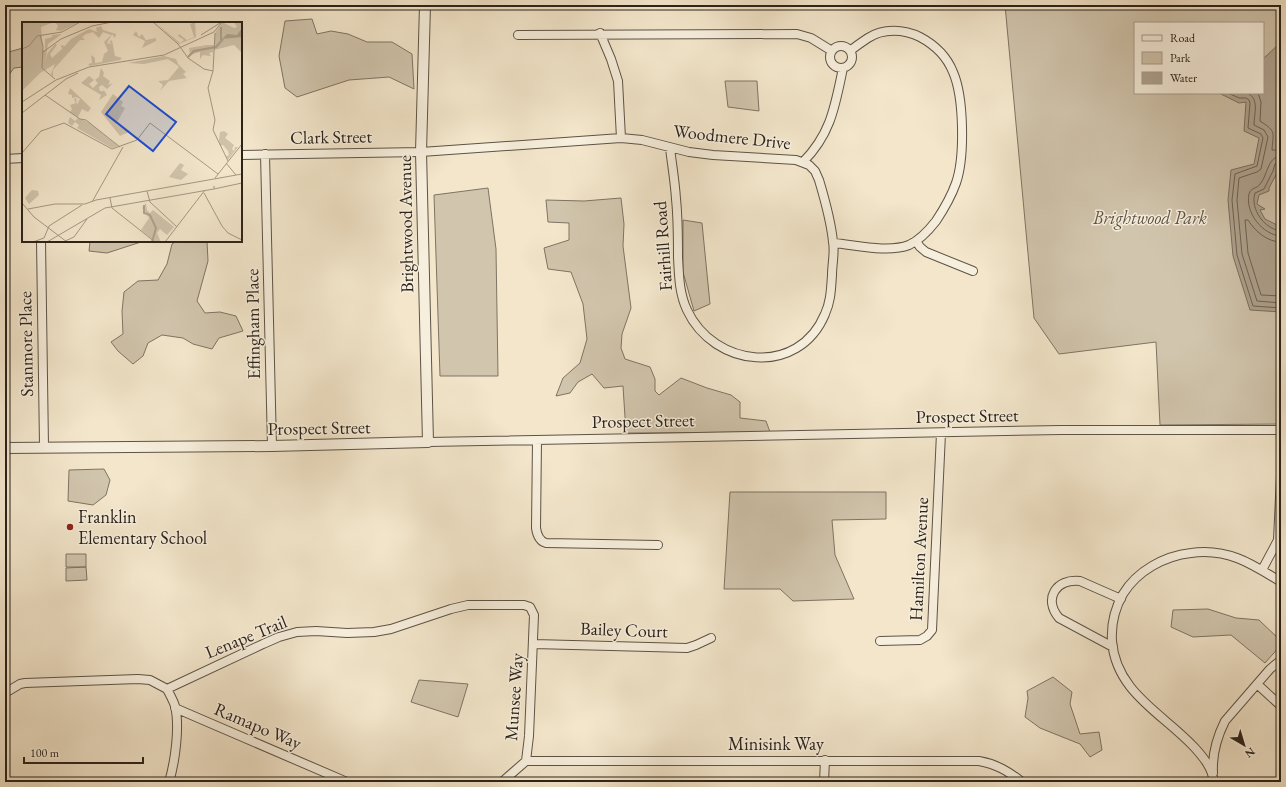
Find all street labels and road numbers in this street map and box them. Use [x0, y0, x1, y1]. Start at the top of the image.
street label: Woodmere Drive [672, 119, 792, 154]
street label: Clark Street [290, 124, 372, 149]
street label: Brightwood Avenue [393, 155, 418, 293]
street label: Fairhill Road [648, 200, 677, 292]
street label: Effingham Place [240, 268, 265, 380]
street label: Stanmore Place [13, 291, 38, 397]
street label: Prospect Street [915, 403, 1019, 428]
street label: Prospect Street [591, 408, 695, 433]
street label: Prospect Street [267, 415, 371, 440]
street label: Hamilton Avenue [904, 497, 933, 621]
street label: Lenape Trail [201, 610, 290, 663]
street label: Bailey Court [580, 616, 669, 643]
street label: Munsee Way [499, 652, 528, 742]
street label: Ramapo Way [211, 697, 305, 754]
street label: Minisink Way [728, 732, 824, 755]

